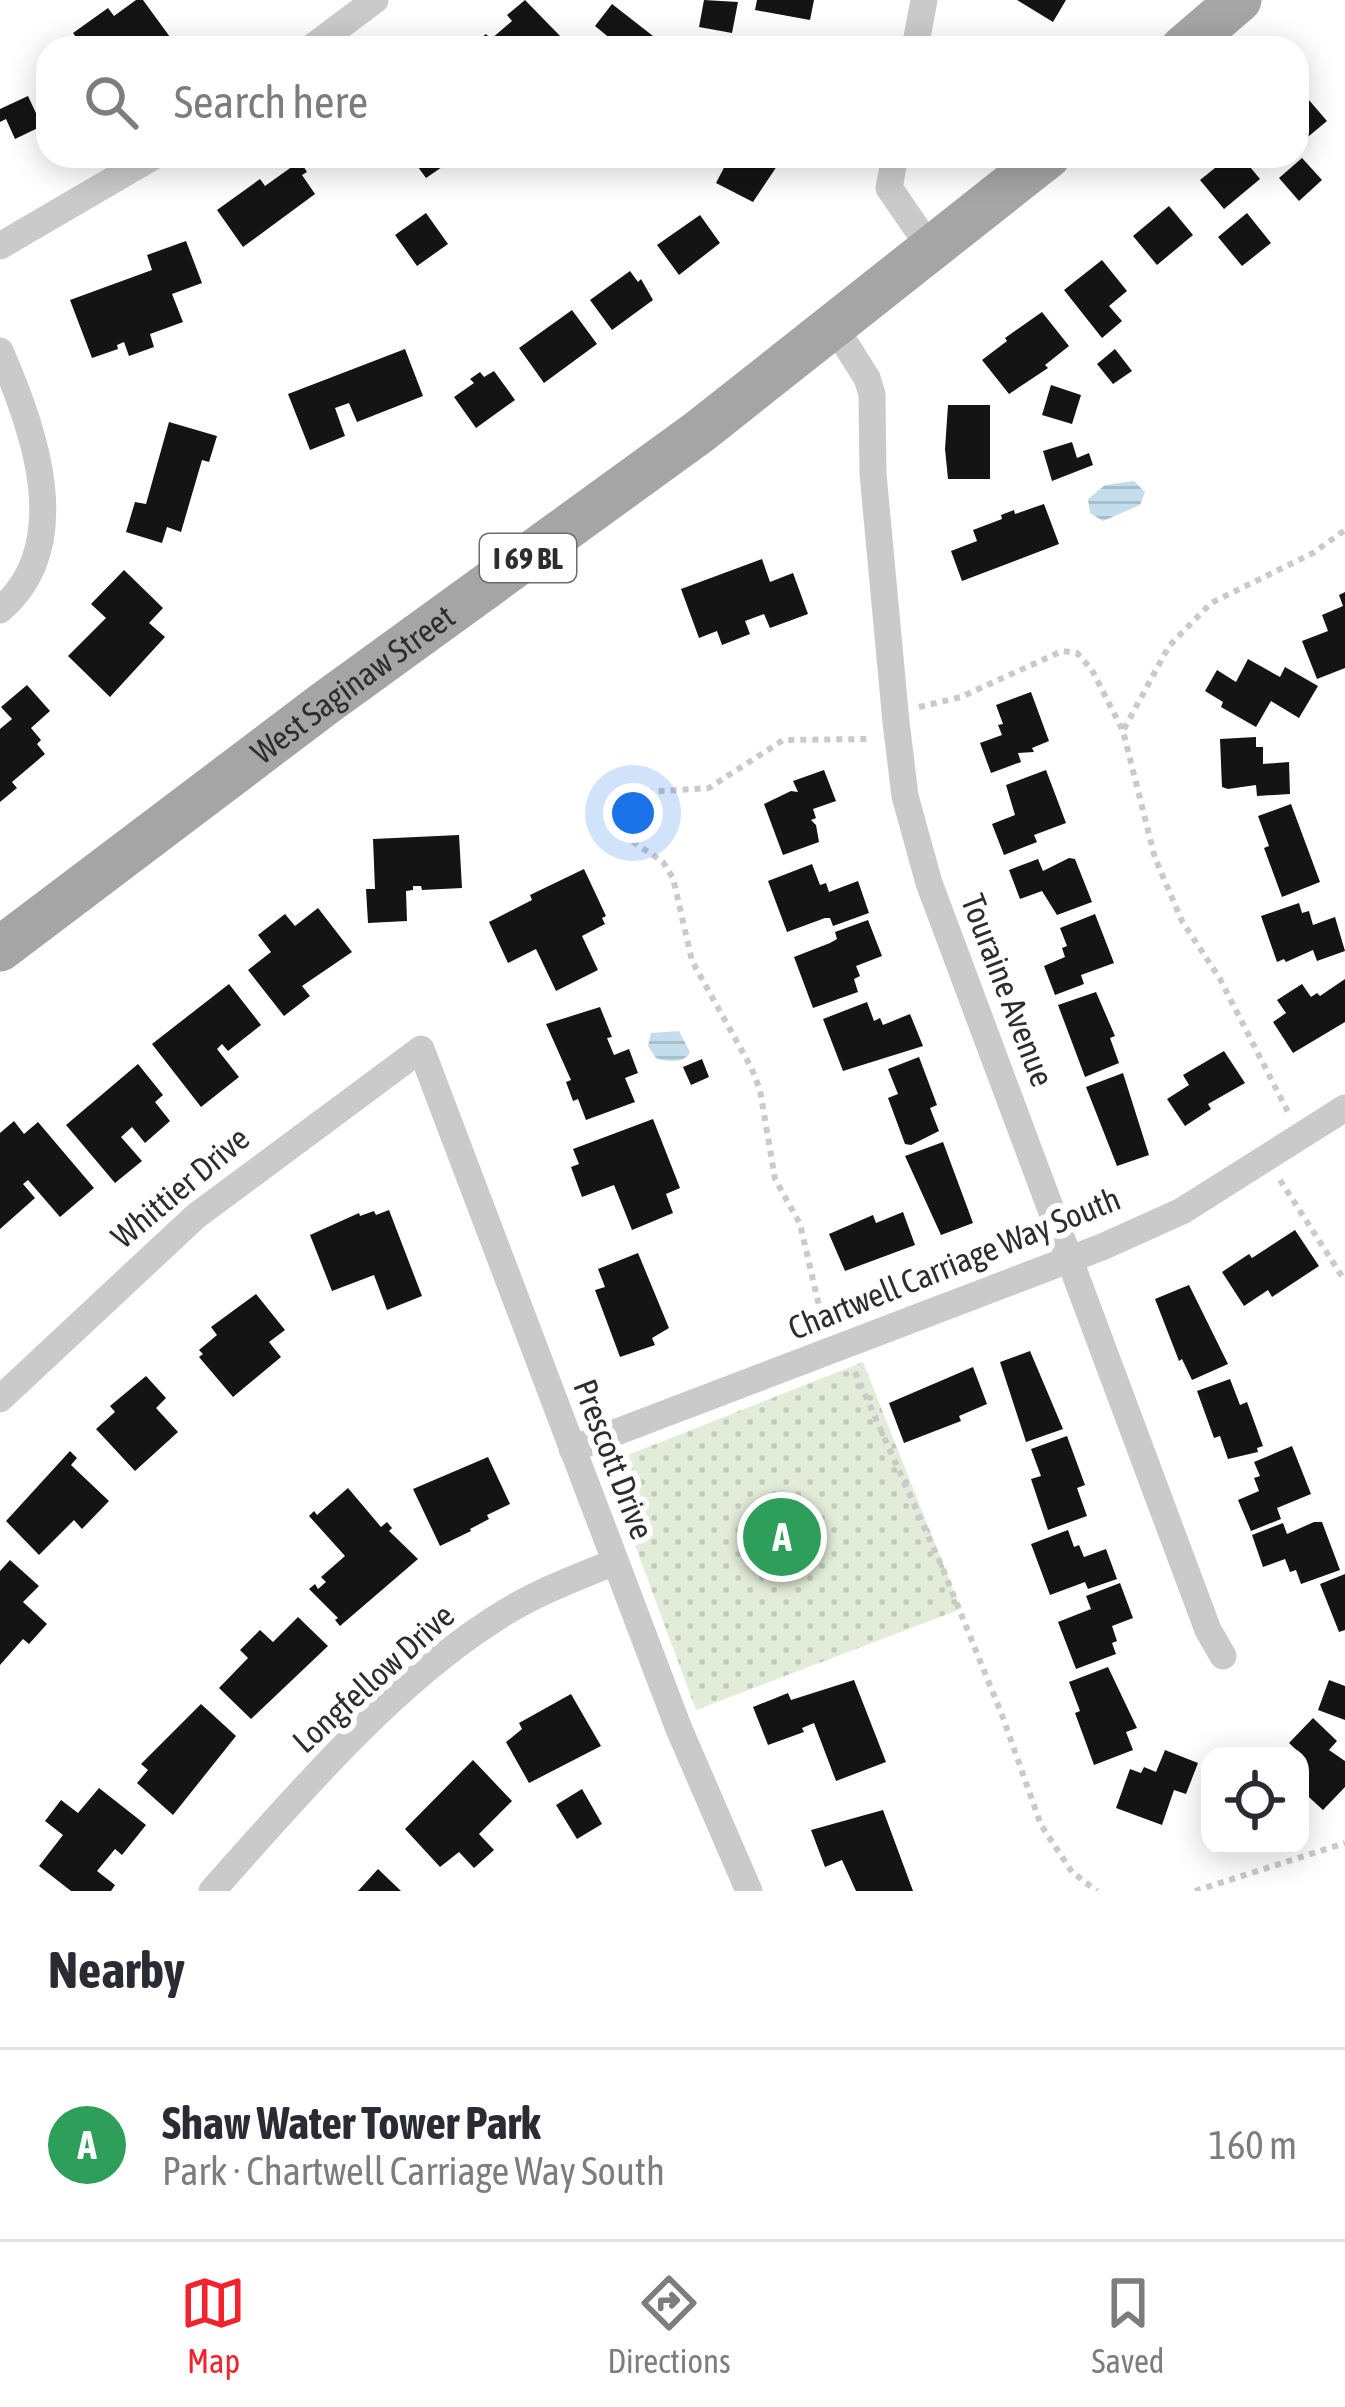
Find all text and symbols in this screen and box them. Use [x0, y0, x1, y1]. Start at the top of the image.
search box [36, 36, 1309, 168]
icon: search [78, 69, 144, 135]
text: Search here [174, 76, 368, 128]
road number: I 69 BL [480, 534, 576, 582]
street label: West Saginaw Street [243, 597, 462, 771]
your location [603, 783, 663, 843]
street label: Touraine Avenue [954, 889, 1062, 1091]
street label: Whittier Drive [104, 1119, 256, 1255]
street label: Chartwell Carriage Way South [783, 1179, 1125, 1347]
street label: Prescott Drive [566, 1374, 662, 1544]
pin: A [743, 1492, 821, 1582]
street label: Longfellow Drive [285, 1596, 461, 1760]
map controls [1201, 1747, 1309, 1855]
button: locate [1201, 1747, 1309, 1855]
text: Nearby [48, 1940, 185, 1999]
text: Shaw Water Tower Park [162, 2097, 540, 2149]
text: A [77, 2123, 97, 2167]
text: 160 m [1209, 2123, 1297, 2167]
text: Park · Chartwell Carriage Way South [162, 2149, 665, 2193]
tab: Map [180, 2270, 246, 2380]
tab: Directions [607, 2270, 731, 2380]
tab: Saved [1092, 2270, 1164, 2380]

